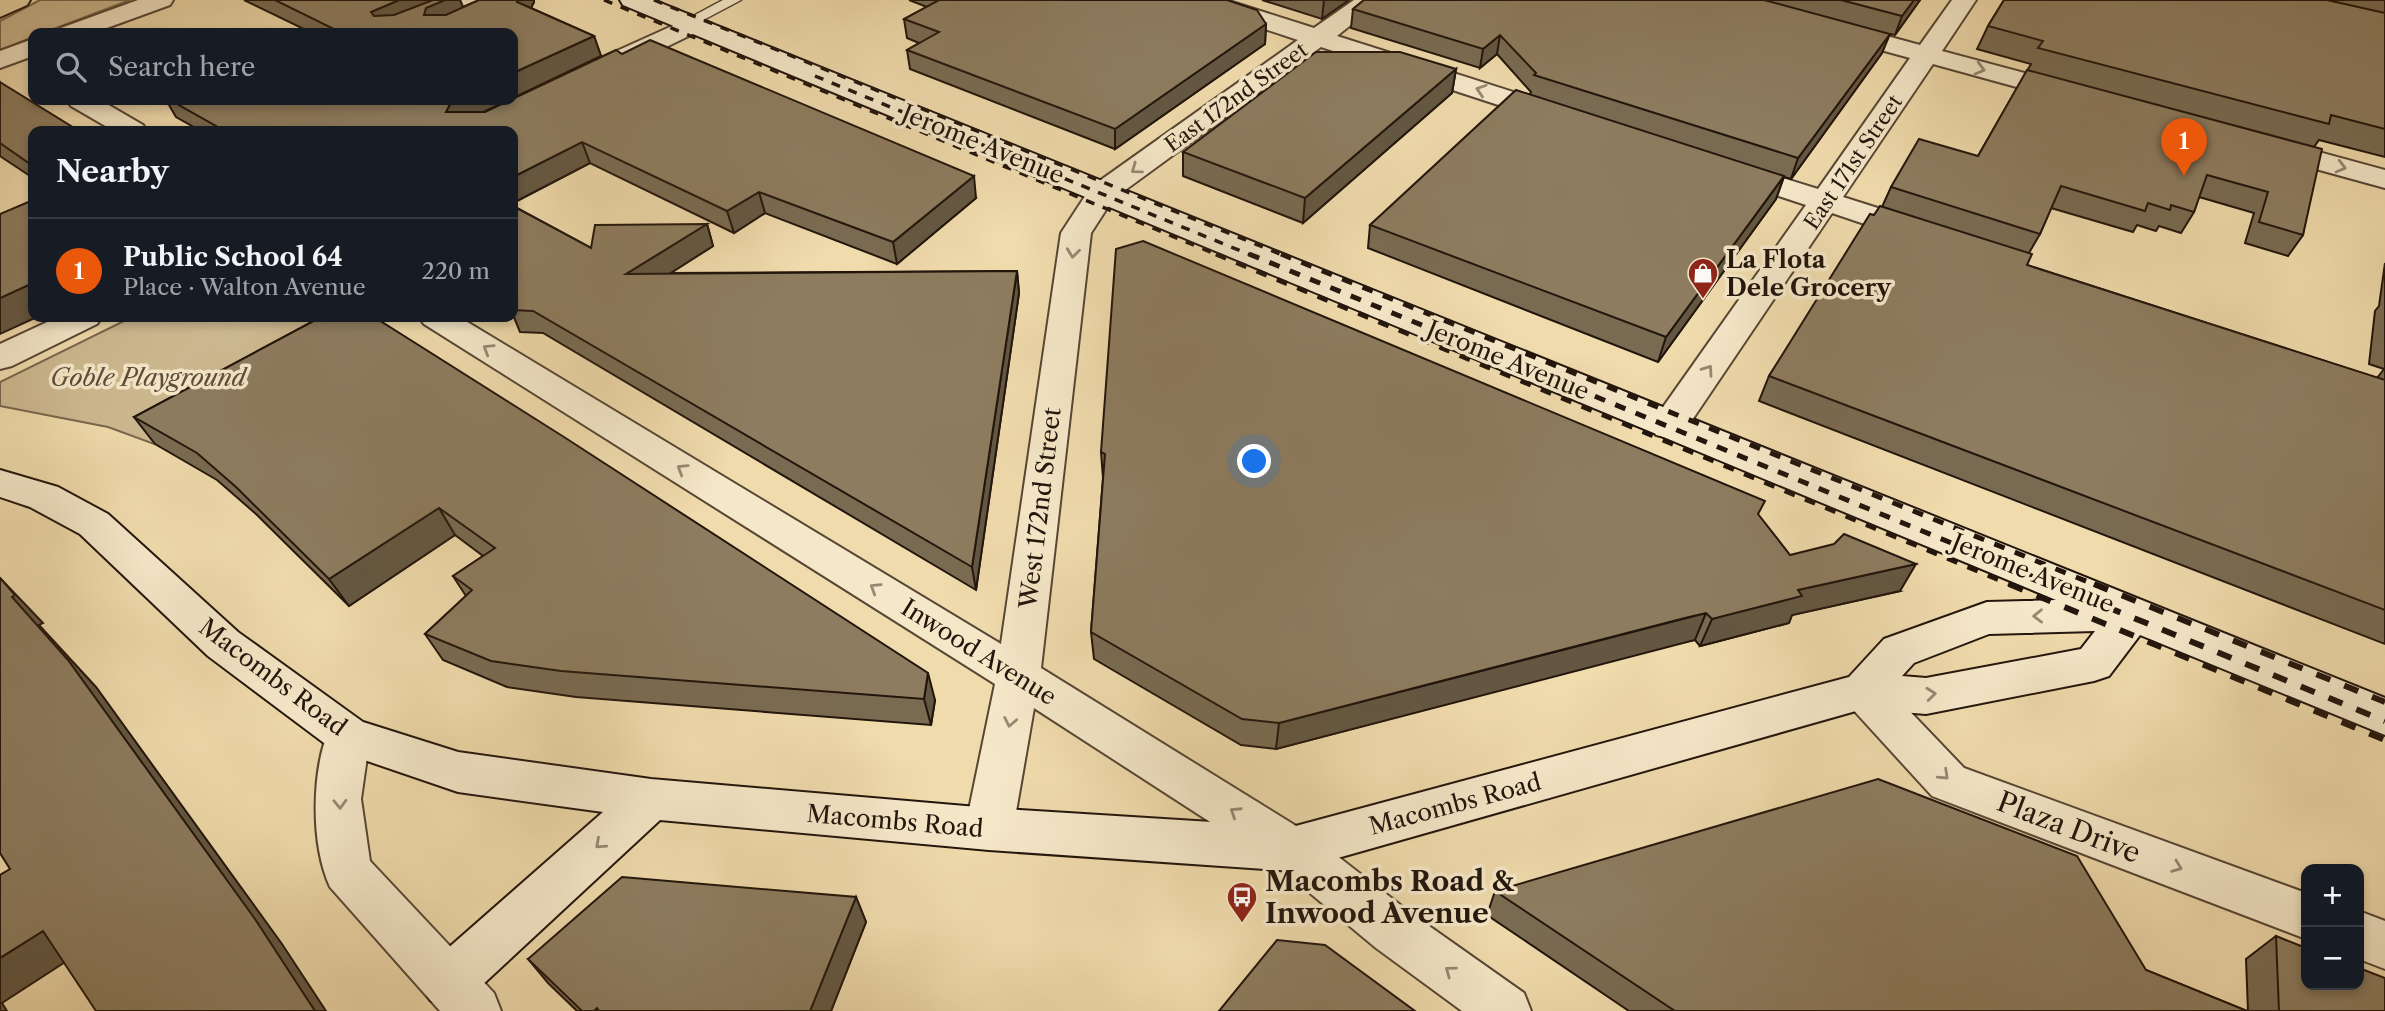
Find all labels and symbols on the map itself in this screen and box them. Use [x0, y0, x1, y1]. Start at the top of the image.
street label: East 172nd Street [1160, 37, 1313, 157]
one-way arrow [1974, 61, 1986, 75]
one-way arrow [1476, 84, 1488, 99]
street label: East 171st Street [1799, 89, 1908, 234]
street label: Jerome Avenue [894, 97, 1068, 190]
pin: 1 [2161, 118, 2207, 176]
one-way arrow [2335, 159, 2347, 173]
one-way arrow [1131, 161, 1144, 173]
place label: La Flota Dele Grocery [1726, 245, 1892, 302]
one-way arrow [1066, 248, 1081, 259]
shop icon: La Flota Dele Grocery [1686, 256, 1720, 300]
street label: Jerome Avenue [1419, 313, 1593, 406]
one-way arrow [483, 345, 496, 358]
park label: Goble Playground [50, 363, 248, 392]
one-way arrow [1700, 365, 1712, 378]
street label: West 172nd Street [1013, 405, 1067, 611]
your location [1237, 444, 1271, 478]
one-way arrow [676, 464, 689, 477]
street label: Jerome Avenue [1944, 526, 2118, 619]
one-way arrow [870, 583, 883, 596]
street label: Inwood Avenue [896, 593, 1062, 711]
one-way arrow [2032, 609, 2043, 624]
street label: Macombs Road [194, 612, 353, 742]
one-way arrow [1925, 686, 1936, 701]
one-way arrow [1003, 715, 1018, 727]
street label: Macombs Road [1366, 767, 1545, 841]
one-way arrow [1936, 767, 1949, 779]
street label: Plaza Drive [1993, 784, 2145, 870]
one-way arrow [332, 799, 347, 810]
street label: Macombs Road [806, 799, 985, 843]
one-way arrow [1230, 807, 1243, 820]
one-way arrow [595, 836, 608, 848]
one-way arrow [2171, 859, 2183, 873]
place label: Macombs Road & Inwood Avenue [1265, 864, 1515, 930]
bus stop icon: Macombs Road & Inwood Avenue [1225, 880, 1259, 924]
one-way arrow [1445, 967, 1458, 979]

